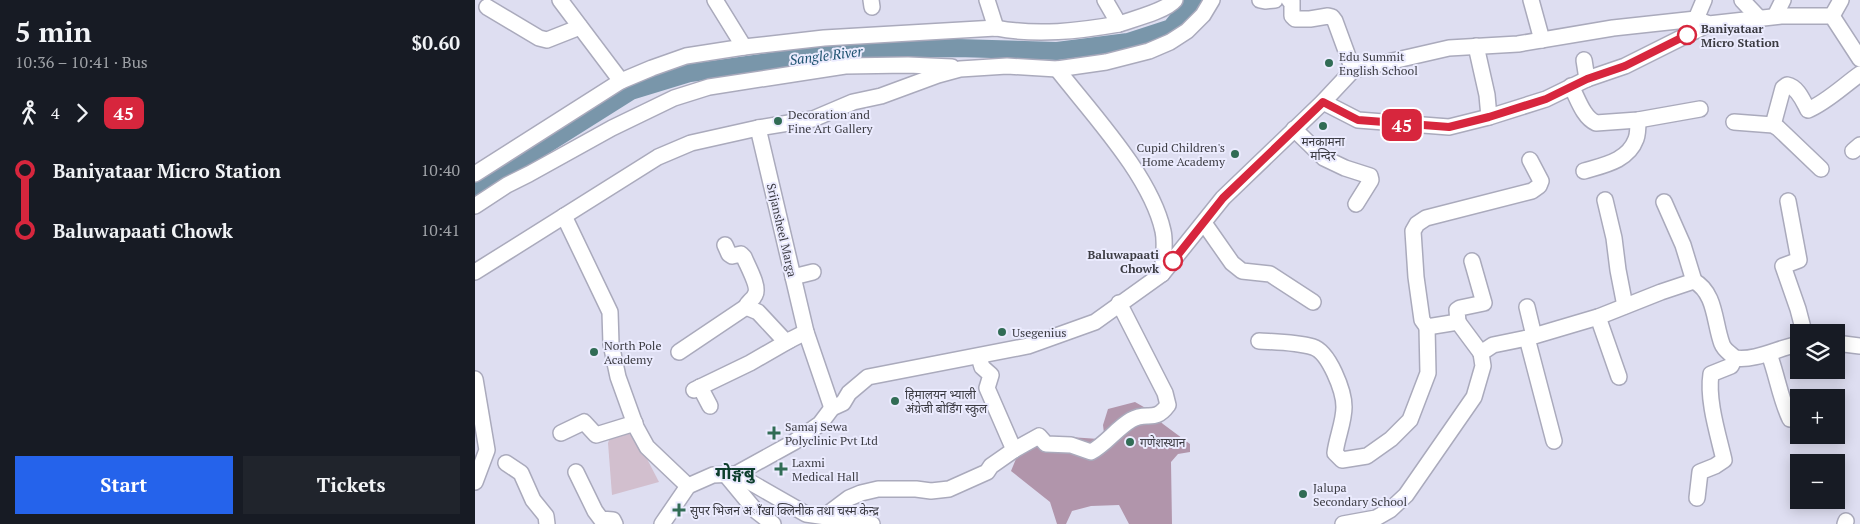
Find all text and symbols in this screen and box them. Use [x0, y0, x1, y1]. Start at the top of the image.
text: 5 min [15, 13, 92, 50]
place label: Baniyataar Micro Station [1701, 21, 1780, 50]
marker: Baniyataar Micro Station [1677, 25, 1697, 45]
text: $0.60 [411, 30, 460, 55]
water label: Sangle River [788, 41, 864, 69]
place label: Edu Summit English School [1339, 49, 1418, 78]
text: 10:36 – 10:41 · Bus [15, 51, 148, 73]
marker: Edu Summit English School [1323, 57, 1335, 69]
icon: walk [15, 99, 43, 127]
icon: forward [68, 99, 96, 127]
text: 45 [114, 101, 134, 125]
text: 4 [51, 102, 60, 124]
place label: Decoration and Fine Art Gallery [788, 107, 874, 136]
line badge: 45 [1379, 109, 1425, 141]
text: 45 [1392, 113, 1412, 137]
marker: Decoration and Fine Art Gallery [772, 115, 784, 127]
marker: मनकामना मन्दिर [1317, 120, 1329, 132]
place label: मनकामना मन्दिर [1301, 134, 1345, 163]
place label: Cupid Children's Home Academy [1136, 140, 1226, 169]
marker: Cupid Children's Home Academy [1229, 148, 1241, 160]
text: Baniyataar Micro Station [53, 158, 281, 183]
text: 10:40 [421, 159, 460, 181]
street label: Srijansheel Marga [764, 182, 800, 278]
text: Baluwapaati Chowk [53, 218, 233, 243]
text: 10:41 [421, 219, 460, 241]
place label: Baluwapaati Chowk [1088, 247, 1159, 276]
marker: Baluwapaati Chowk [1163, 251, 1183, 271]
map controls [1790, 324, 1845, 509]
button: layers [1790, 324, 1845, 379]
place label: Usegenius [1012, 325, 1066, 340]
marker: Usegenius [996, 326, 1008, 338]
place label: North Pole Academy [604, 338, 662, 367]
marker: North Pole Academy [588, 346, 600, 358]
place label: हिमालयन भ्याली अंग्रेजी बोर्डिंग स्कुल [905, 387, 988, 417]
button: + [1790, 389, 1845, 444]
marker: हिमालयन भ्याली अंग्रेजी बोर्डिंग स्कुल [889, 395, 901, 407]
place label: Samaj Sewa Polyclinic Pvt Ltd [785, 419, 878, 448]
marker: Samaj Sewa Polyclinic Pvt Ltd [767, 426, 781, 440]
place label: गणेशस्थान [1140, 435, 1186, 450]
marker: गणेशस्थान [1124, 436, 1136, 448]
button: − [1790, 454, 1845, 509]
place label: Laxmi Medical Hall [792, 455, 859, 484]
button: Start [15, 456, 233, 514]
button: Tickets [243, 456, 460, 514]
district label: गोङ्गबु [715, 460, 756, 484]
marker: Laxmi Medical Hall [774, 462, 788, 476]
place label: Jalupa Secondary School [1313, 480, 1407, 509]
marker: Jalupa Secondary School [1297, 488, 1309, 500]
marker: सुपर भिजन अाँखा क्लिनीक तथा चस्म केन्द्र [672, 503, 686, 517]
place label: सुपर भिजन अाँखा क्लिनीक तथा चस्म केन्द्र [690, 503, 880, 519]

